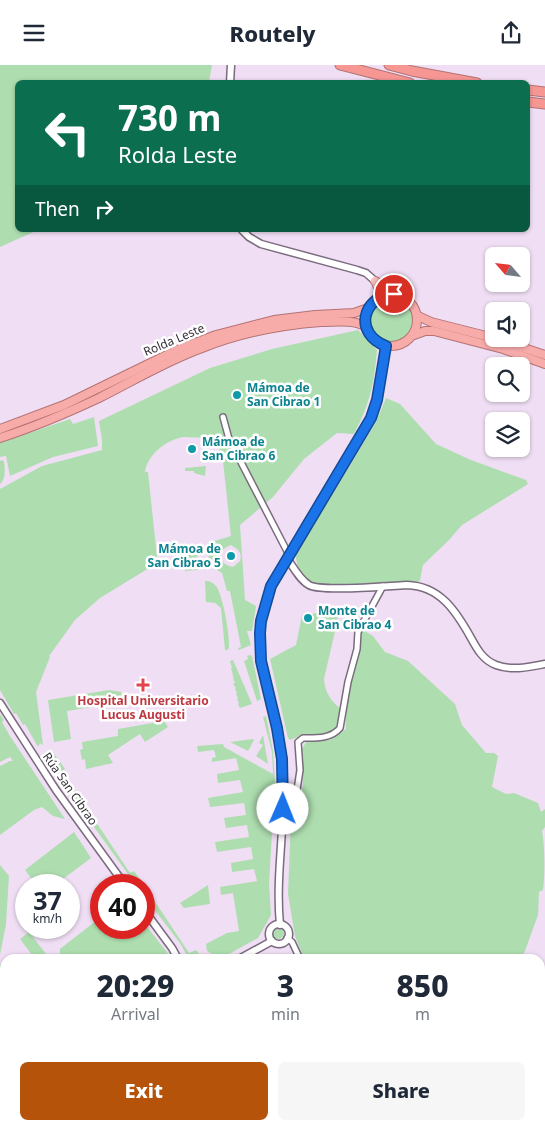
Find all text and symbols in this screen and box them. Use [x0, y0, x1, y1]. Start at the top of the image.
text: Routely [230, 18, 315, 48]
icon: menu [20, 19, 48, 47]
icon: share [497, 19, 525, 47]
text: 730 m [118, 94, 221, 141]
icon: left [35, 100, 100, 165]
text: Rolda Leste [118, 139, 237, 169]
icon: right [90, 195, 118, 223]
text: Then [35, 196, 80, 222]
north arrow [485, 247, 530, 293]
map controls [485, 247, 530, 457]
pin [373, 273, 415, 315]
icon: arrive [380, 280, 408, 308]
button: sound [485, 302, 530, 347]
street label: Rolda Leste [141, 319, 207, 360]
button: search [485, 357, 530, 402]
place label: Mámoa de San Cibrao 1 [247, 379, 320, 410]
marker: Mámoa de San Cibrao 1 [231, 389, 243, 401]
button: layers [485, 412, 530, 457]
place label: Mámoa de San Cibrao 6 [202, 433, 276, 464]
marker: Mámoa de San Cibrao 6 [186, 443, 198, 455]
place label: Mámoa de San Cibrao 5 [148, 540, 221, 571]
marker: Mámoa de San Cibrao 5 [225, 550, 237, 562]
place label: Monte de San Cibrao 4 [318, 602, 392, 633]
marker: Monte de San Cibrao 4 [302, 612, 314, 624]
marker: Hospital Universitario Lucus Augusti [136, 678, 150, 692]
place label: Hospital Universitario Lucus Augusti [77, 692, 209, 723]
street label: Rúa San Cibrao [39, 749, 102, 829]
position arrow [256, 782, 308, 834]
speed limit sign: 40 [90, 874, 155, 939]
text: 37 [33, 883, 62, 917]
text: km/h [33, 910, 62, 927]
text: 20:29 [97, 965, 174, 1006]
text: 3 [277, 965, 294, 1006]
text: 850 [396, 965, 448, 1006]
text: Arrival [111, 1003, 160, 1025]
text: min [271, 1003, 300, 1025]
text: m [415, 1003, 430, 1025]
button: Exit [20, 1062, 268, 1120]
button: Share [278, 1062, 525, 1120]

